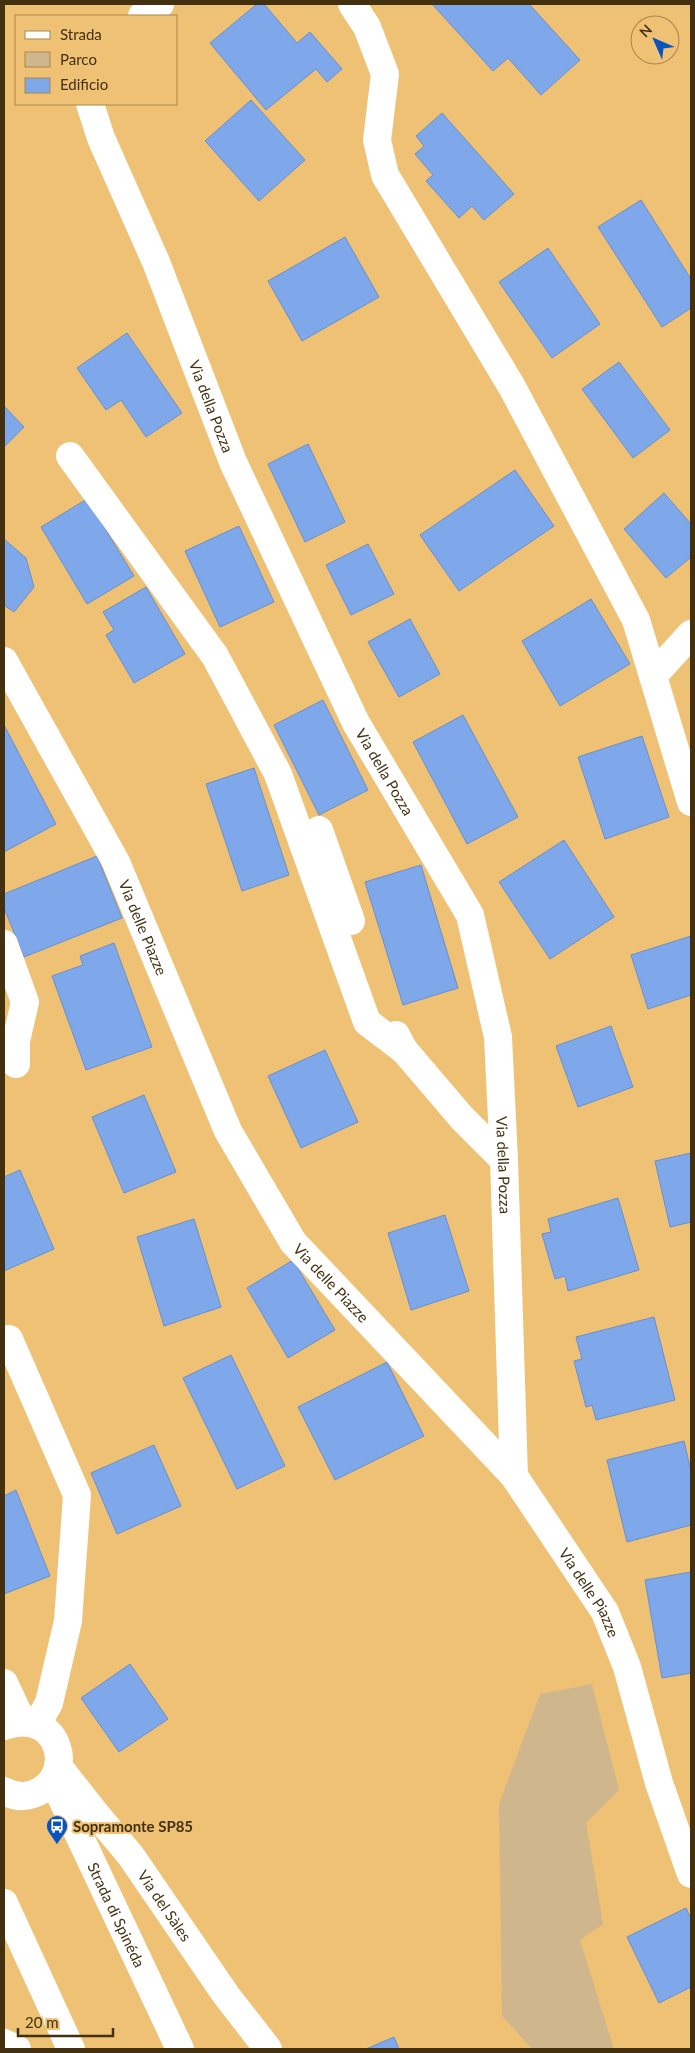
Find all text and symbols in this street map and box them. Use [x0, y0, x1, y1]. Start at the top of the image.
legend [15, 15, 178, 105]
north arrow [630, 15, 680, 65]
text: N [636, 21, 655, 40]
text: Strada [60, 25, 102, 43]
text: Parco [60, 50, 97, 68]
text: Edificio [60, 75, 108, 93]
street label: Via della Pozza [186, 357, 238, 455]
street label: Via della Pozza [352, 725, 418, 818]
street label: Via delle Piazze [115, 877, 171, 978]
street label: Via della Pozza [493, 1116, 515, 1214]
street label: Via delle Piazze [290, 1239, 373, 1326]
street label: Via delle Piazze [556, 1544, 623, 1640]
bus stop icon: Sopramonte SP85 [45, 1814, 69, 1845]
place label: Sopramonte SP85 [73, 1817, 193, 1835]
street label: Strada di Spinéda [84, 1859, 149, 1970]
street label: Via del Sàles [134, 1867, 196, 1945]
scale bar [18, 2006, 112, 2038]
text: 20 m [25, 2013, 59, 2031]

